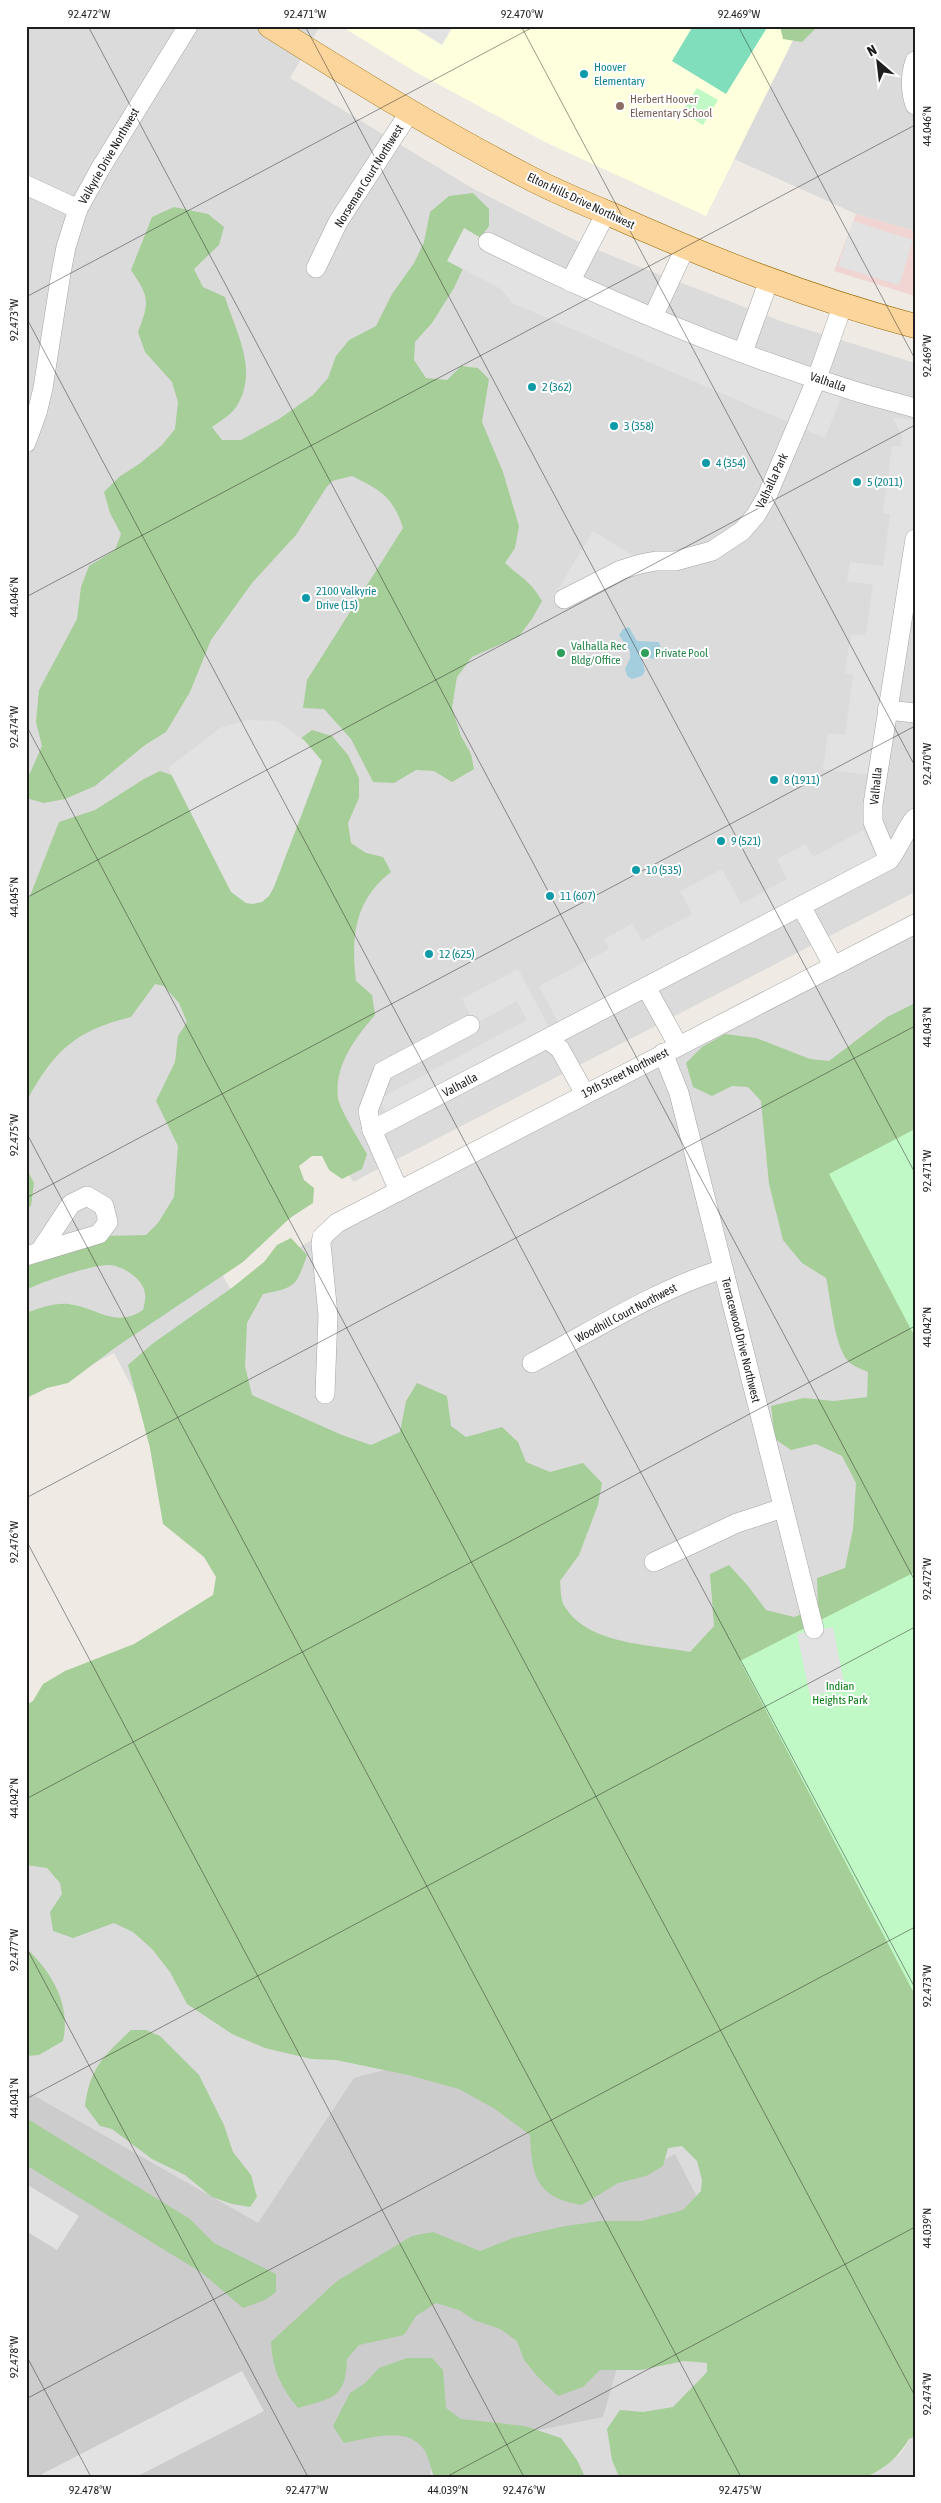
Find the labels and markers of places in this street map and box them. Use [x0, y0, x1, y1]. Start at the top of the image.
place label: Hoover Elementary [594, 60, 645, 88]
marker: Hoover Elementary [578, 68, 590, 80]
place label: Herbert Hoover Elementary School [630, 92, 713, 120]
marker: Herbert Hoover Elementary School [614, 100, 626, 112]
place label: 2 (362) [542, 380, 572, 394]
marker: 2 (362) [526, 381, 538, 393]
place label: 3 (358) [624, 419, 654, 433]
marker: 3 (358) [608, 420, 620, 432]
place label: 4 (354) [716, 456, 746, 470]
marker: 4 (354) [700, 457, 712, 469]
place label: 5 (2011) [867, 475, 903, 489]
marker: 5 (2011) [851, 476, 863, 488]
place label: 2100 Valkyrie Drive (15) [316, 584, 376, 612]
marker: 2100 Valkyrie Drive (15) [300, 592, 312, 604]
place label: Valhalla Rec Bldg/Office [571, 639, 627, 667]
place label: Private Pool [655, 646, 709, 660]
marker: Valhalla Rec Bldg/Office [555, 647, 567, 659]
marker: Private Pool [639, 647, 651, 659]
place label: 8 (1911) [784, 773, 820, 787]
marker: 8 (1911) [768, 774, 780, 786]
place label: 9 (521) [731, 834, 761, 848]
marker: 9 (521) [715, 835, 727, 847]
place label: 10 (535) [646, 863, 682, 877]
marker: 10 (535) [630, 864, 642, 876]
place label: 11 (607) [560, 889, 596, 903]
marker: 11 (607) [544, 890, 556, 902]
place label: 12 (625) [439, 947, 475, 961]
marker: 12 (625) [423, 948, 435, 960]

